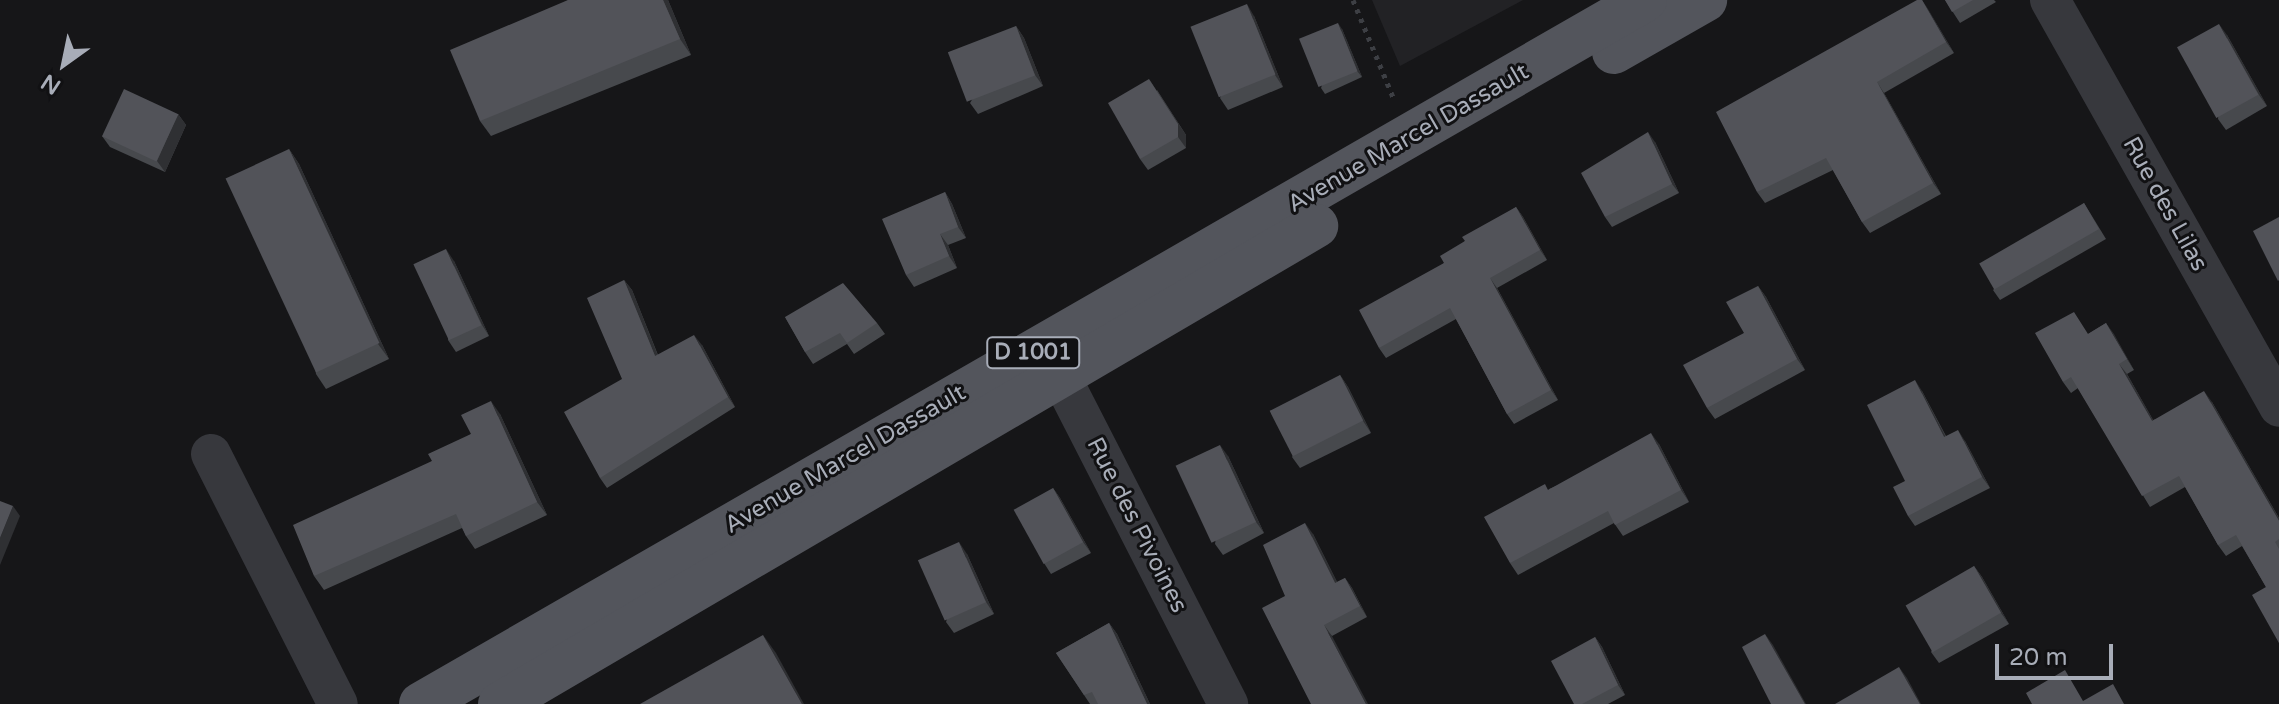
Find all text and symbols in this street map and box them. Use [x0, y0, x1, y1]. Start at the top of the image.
north arrow [24, 24, 104, 104]
street label: Avenue Marcel Dassault [1282, 57, 1534, 219]
text: N [36, 68, 65, 100]
street label: Rue des Lilas [2116, 132, 2214, 276]
road number: D 1001 [985, 335, 1081, 371]
street label: Avenue Marcel Dassault [719, 378, 971, 540]
street label: Rue des Pivoines [1080, 433, 1194, 617]
scale bar [1999, 628, 2117, 678]
text: 20 m [2009, 643, 2067, 672]

